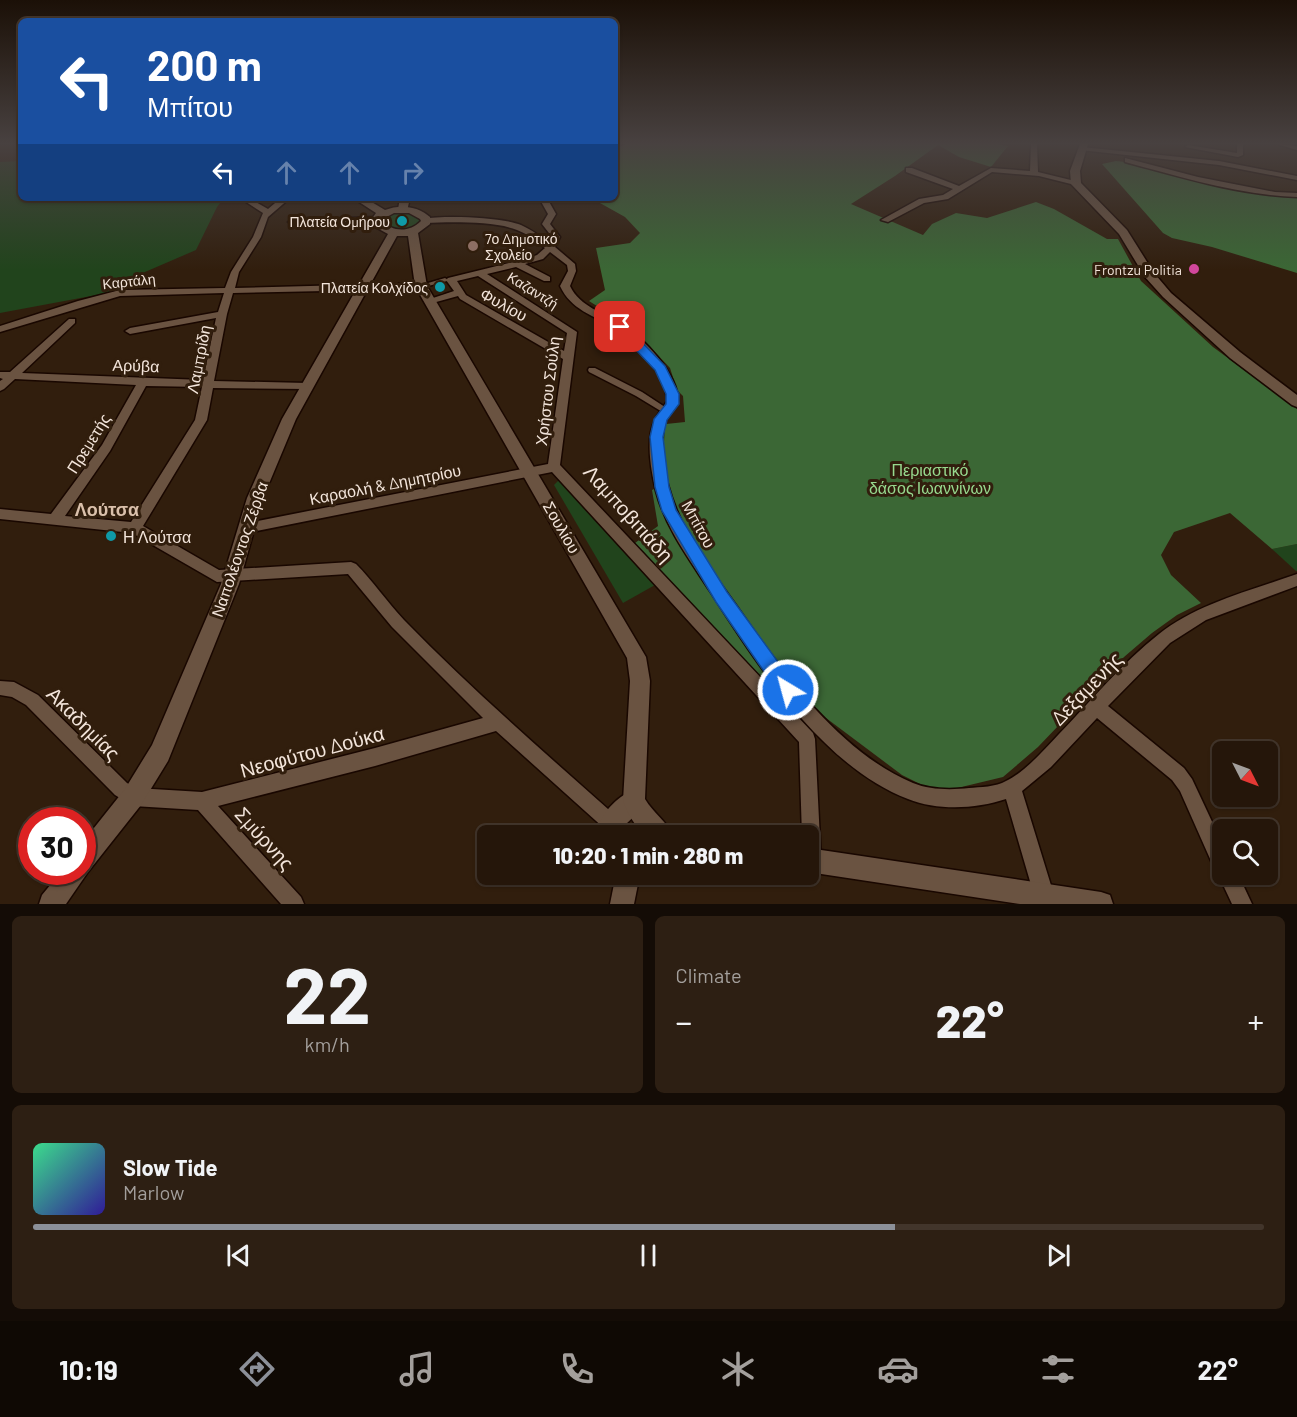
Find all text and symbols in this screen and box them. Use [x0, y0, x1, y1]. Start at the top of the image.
text: 200 m [147, 39, 262, 89]
icon: left [48, 42, 126, 120]
text: Μπίτου [147, 90, 233, 122]
icon: left [207, 156, 240, 189]
icon: ahead [270, 156, 303, 189]
icon: ahead [333, 156, 366, 189]
icon: right [396, 156, 429, 189]
place label: Πλατεία Ομήρου [290, 213, 390, 230]
marker: Πλατεία Ομήρου [395, 214, 409, 228]
place label: 7ο Δημοτικό Σχολείο [485, 230, 558, 263]
marker: 7ο Δημοτικό Σχολείο [466, 239, 480, 253]
place label: Frontzu Politia [1094, 261, 1182, 278]
marker: Frontzu Politia [1187, 262, 1201, 276]
street label: Καζαντζή [504, 268, 562, 312]
street label: Καρτάλη [102, 270, 156, 292]
place label: Πλατεία Κολχίδος [321, 279, 428, 296]
marker: Πλατεία Κολχίδος [433, 280, 447, 294]
street label: Φυλίου [477, 283, 531, 325]
pin [594, 301, 645, 352]
icon: arrive [603, 310, 636, 343]
street label: Λαμπρίδη [182, 323, 214, 395]
street label: Χρήστου Σούλη [531, 335, 563, 447]
street label: Αρύβα [112, 355, 160, 375]
street label: Πρεμετής [62, 409, 114, 476]
street label: Καραολή & Δημητρίου [308, 460, 462, 508]
street label: Λαμποβιτιάδη [579, 460, 679, 566]
park label: Περιαστικό δάσος Ιωαννίνων [869, 460, 991, 497]
street label: Ναπολέοντος Ζέρβα [207, 479, 271, 619]
street label: Μπίτου [678, 497, 720, 551]
district label: Λούτσα [75, 498, 139, 520]
street label: Σουλίου [540, 498, 584, 556]
place label: Η Λούτσα [123, 527, 191, 546]
marker: Η Λούτσα [104, 529, 118, 543]
street label: Δεξαμενής [1045, 646, 1127, 730]
position arrow [756, 658, 820, 722]
street label: Ακαδημίας [42, 681, 126, 765]
street label: Νεοφύτου Δούκα [237, 720, 387, 782]
north arrow [1212, 741, 1278, 807]
map controls [1212, 741, 1278, 885]
street label: Σμύρνης [231, 802, 300, 875]
speed limit sign: 30 [18, 807, 96, 885]
button: search [1212, 819, 1278, 885]
text: 10:20 · 1 min · 280 m [553, 842, 743, 868]
text: 22 [284, 946, 371, 1040]
text: Climate [676, 963, 742, 987]
text: 22° [936, 993, 1004, 1047]
text: − [676, 1001, 692, 1041]
text: + [1247, 1001, 1264, 1041]
text: km/h [305, 1032, 350, 1056]
text: Slow Tide [123, 1154, 218, 1180]
text: Marlow [123, 1180, 184, 1204]
icon: previous [222, 1239, 255, 1272]
icon: pause [632, 1239, 665, 1272]
icon: next [1042, 1239, 1075, 1272]
icon: directions [236, 1348, 278, 1390]
icon: music [396, 1348, 438, 1390]
icon: phone [556, 1348, 598, 1390]
icon: climate [717, 1348, 759, 1390]
icon: car [877, 1348, 919, 1390]
icon: filters [1037, 1348, 1079, 1390]
text: 10:19 [59, 1353, 118, 1385]
text: 22° [1197, 1353, 1238, 1385]

